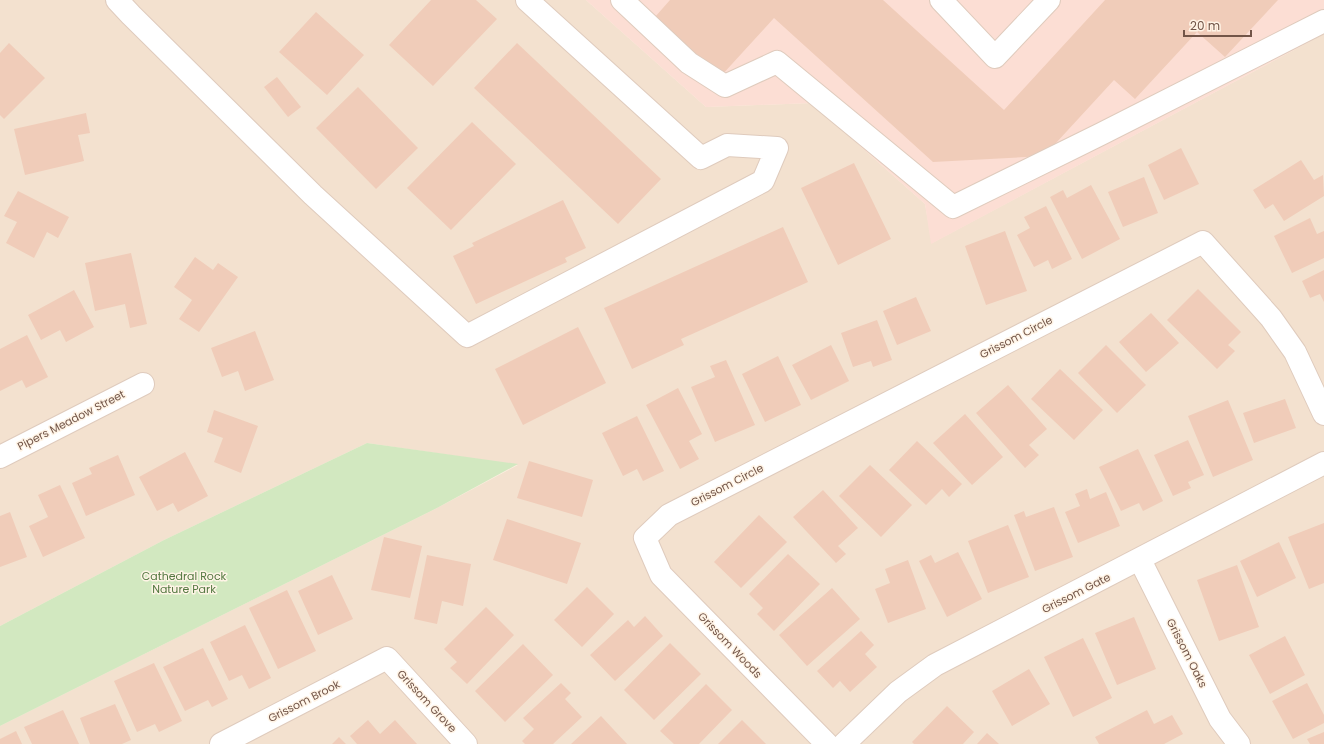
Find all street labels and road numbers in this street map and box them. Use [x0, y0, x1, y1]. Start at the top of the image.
street label: Grissom Circle [977, 312, 1055, 362]
street label: Pipers Meadow Street [15, 386, 127, 454]
street label: Grissom Circle [688, 460, 766, 510]
street label: Grissom Gate [1039, 569, 1113, 617]
street label: Grissom Woods [694, 608, 766, 682]
street label: Grissom Oaks [1163, 616, 1211, 691]
street label: Grissom Grove [394, 666, 461, 736]
street label: Grissom Brook [265, 676, 343, 726]

